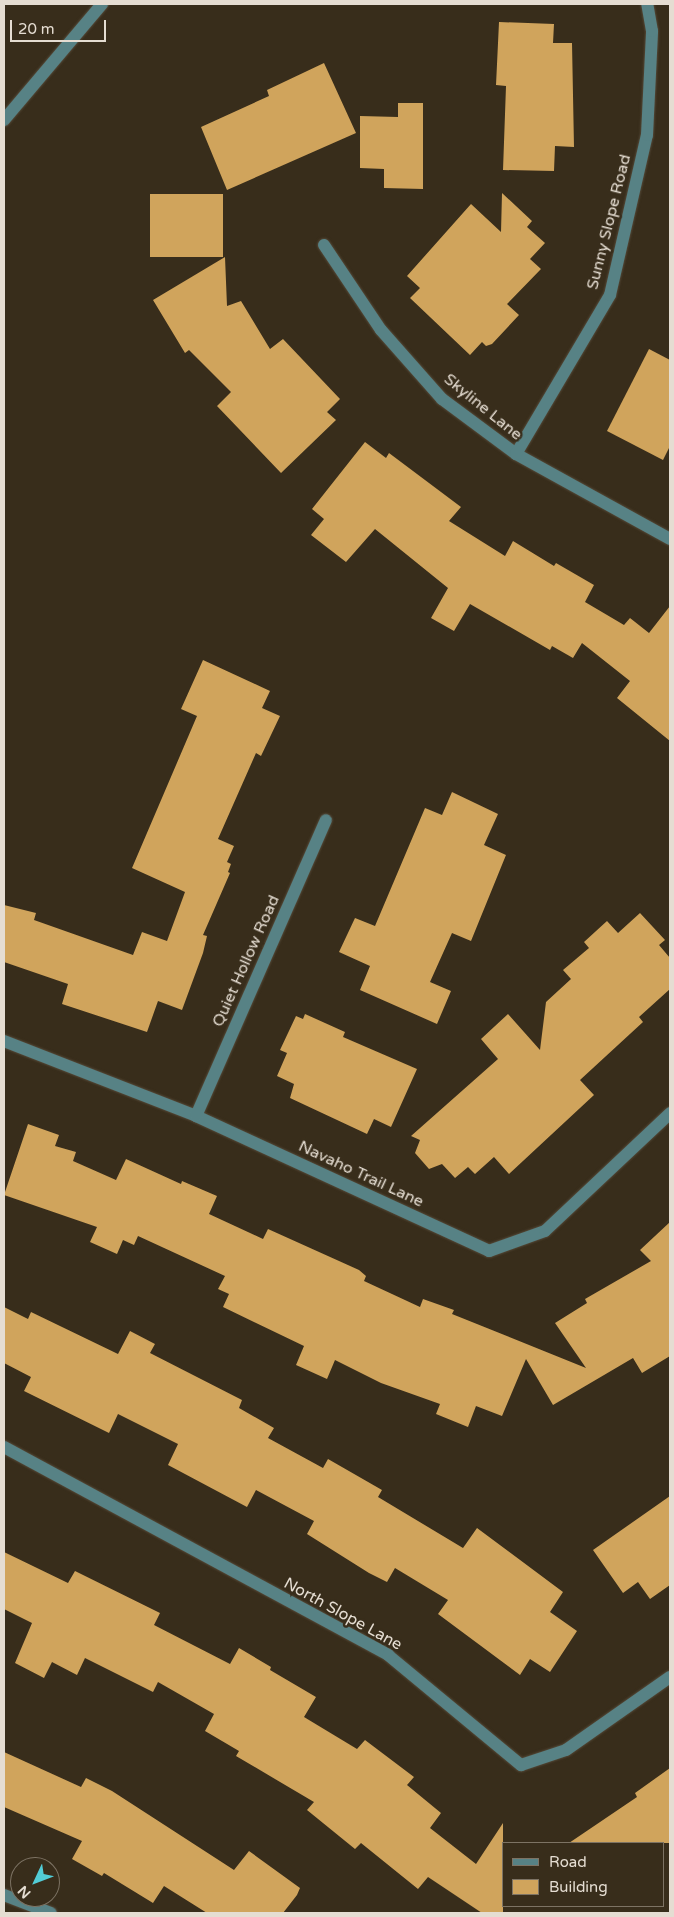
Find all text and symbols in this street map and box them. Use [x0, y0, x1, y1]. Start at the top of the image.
scale bar [12, 10, 109, 42]
text: 20 m [18, 20, 55, 38]
street label: Sunny Slope Road [583, 152, 635, 292]
street label: Skyline Lane [440, 370, 526, 444]
street label: Quiet Hollow Road [208, 892, 284, 1030]
street label: Navaho Trail Lane [295, 1137, 427, 1211]
street label: North Slope Lane [281, 1574, 405, 1654]
legend [502, 1842, 664, 1907]
text: Road [549, 1853, 587, 1871]
north arrow [10, 1857, 60, 1907]
text: Building [549, 1878, 608, 1896]
text: N [14, 1882, 34, 1902]

